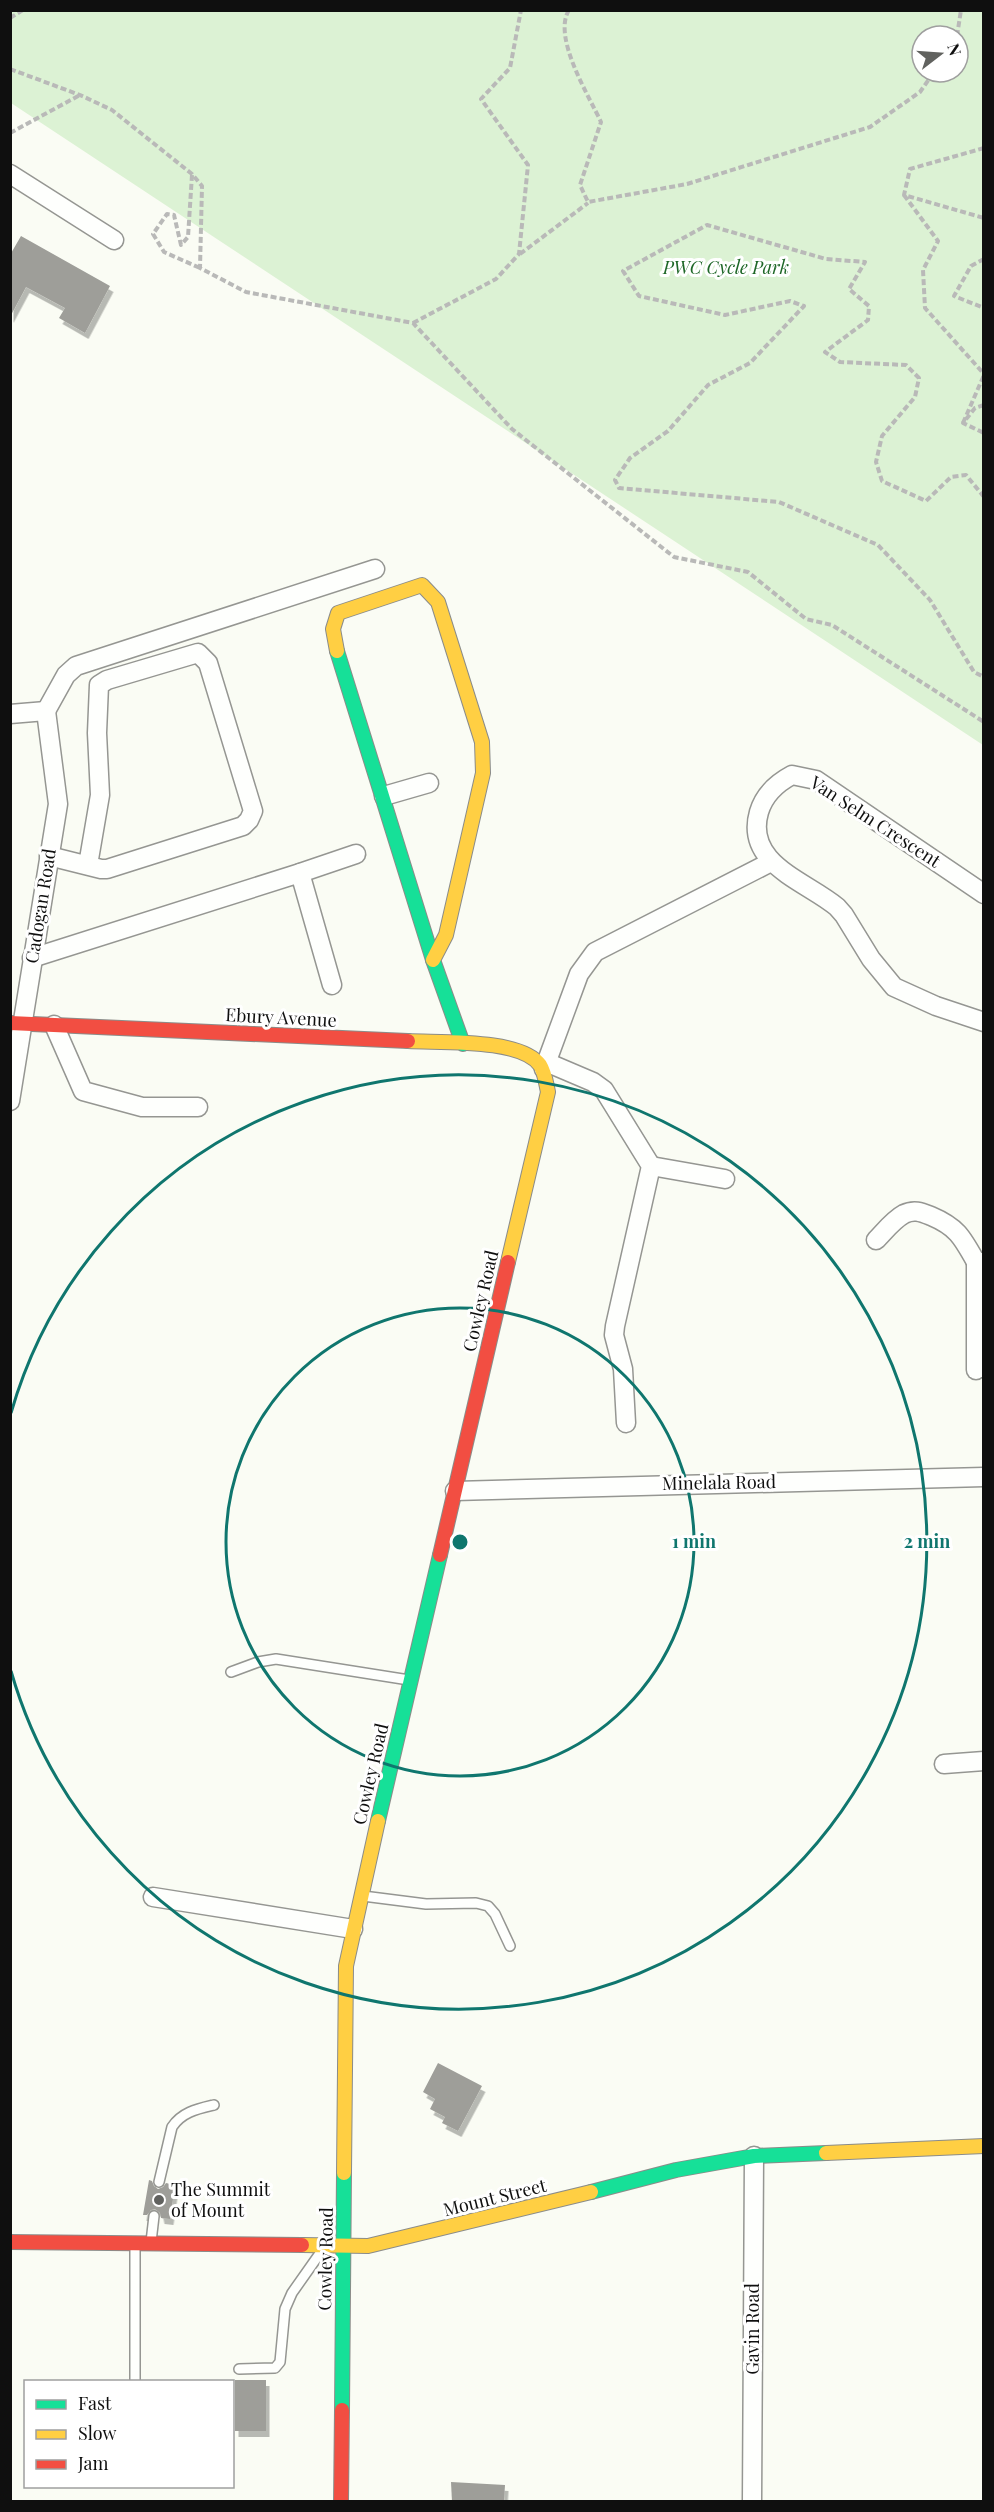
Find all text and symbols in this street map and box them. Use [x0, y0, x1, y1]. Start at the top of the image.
north arrow [910, 24, 970, 84]
text: N [943, 41, 967, 58]
park label: PWC Cycle Park [662, 255, 789, 279]
street label: Van Selm Crescent [805, 769, 946, 873]
street label: Cadogan Road [19, 846, 61, 965]
street label: Ebury Avenue [225, 1002, 337, 1032]
street label: Cowley Road [457, 1247, 503, 1354]
street label: Minelala Road [662, 1469, 777, 1495]
text: 1 min [672, 1529, 716, 1553]
text: 2 min [904, 1529, 950, 1553]
centre of rings [450, 1532, 470, 1552]
street label: Cowley Road [347, 1720, 393, 1827]
street label: Mount Street [441, 2172, 549, 2221]
place label: The Summit of Mount [171, 2177, 271, 2222]
marker: The Summit of Mount [152, 2193, 166, 2207]
street label: Cowley Road [312, 2207, 338, 2311]
street label: Gavin Road [740, 2283, 764, 2375]
legend [24, 2380, 234, 2488]
text: Fast [78, 2391, 112, 2415]
text: Slow [78, 2421, 116, 2445]
text: Jam [77, 2451, 108, 2475]

